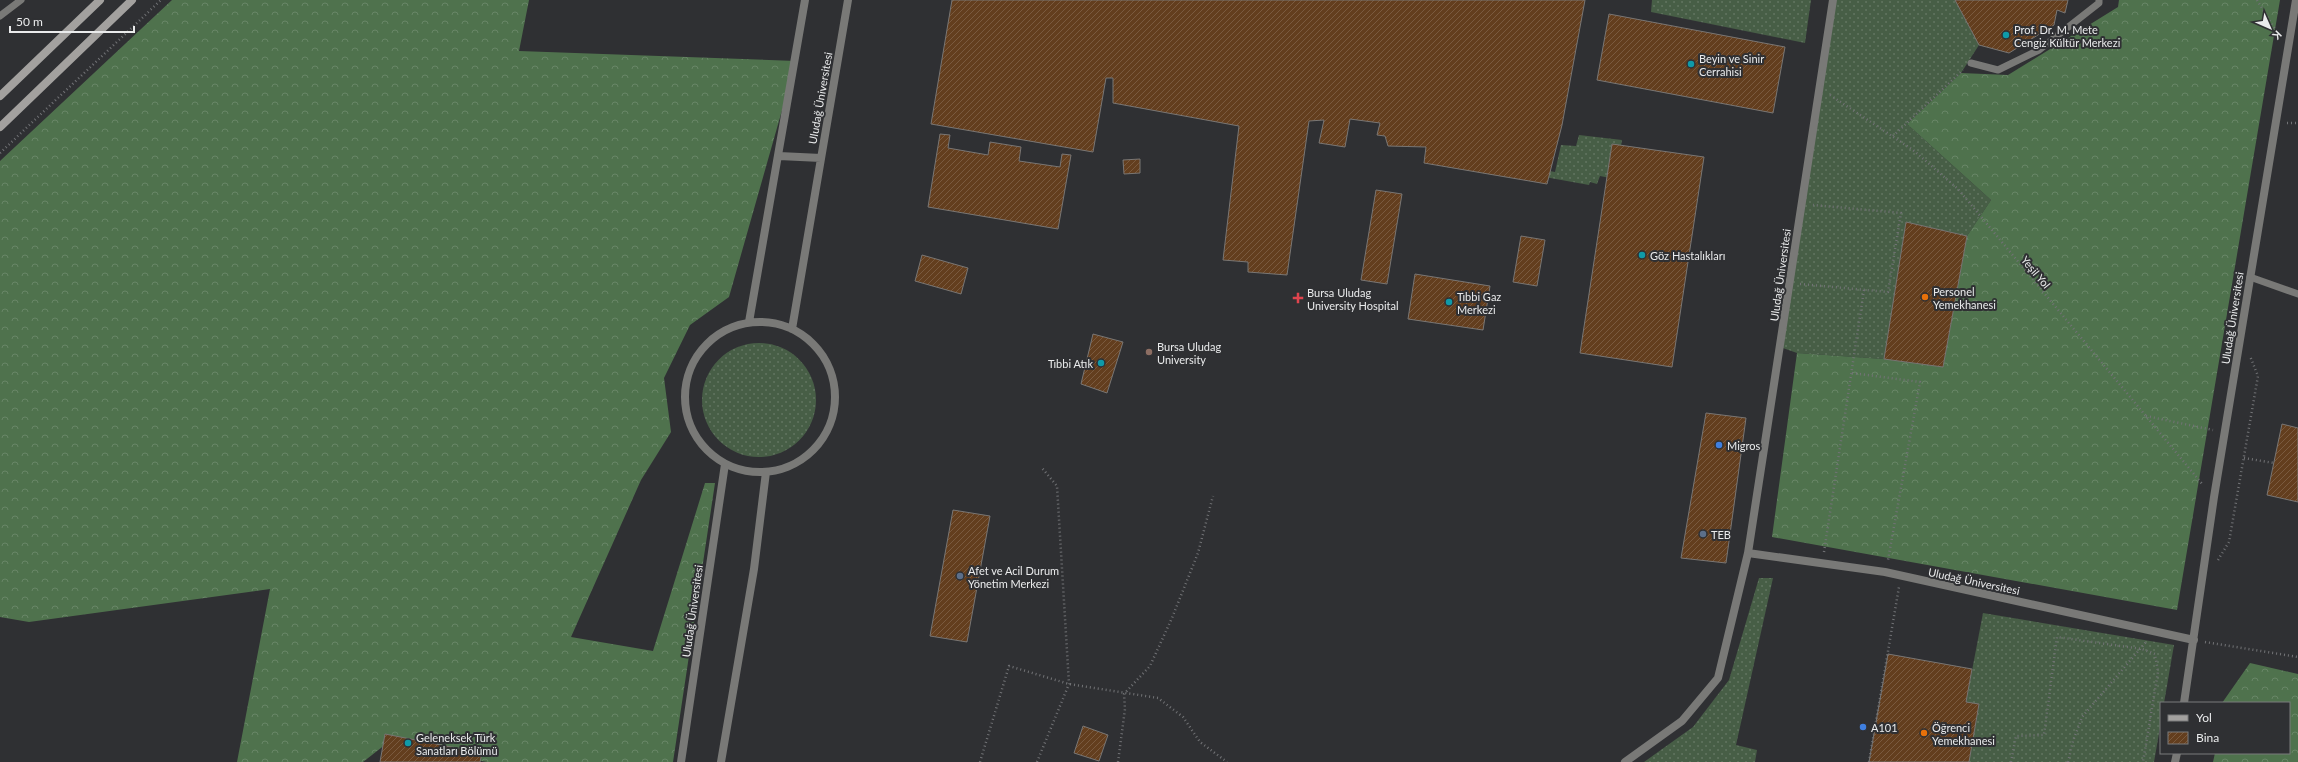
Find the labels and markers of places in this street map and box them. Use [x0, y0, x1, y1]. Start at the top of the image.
place label: Prof. Dr. M. Mete Cengiz Kültür Merkezi [2014, 23, 2121, 49]
marker: Prof. Dr. M. Mete Cengiz Kültür Merkezi [2001, 30, 2011, 40]
place label: Beyin ve Sinir Cerrahisi [1699, 52, 1764, 78]
marker: Beyin ve Sinir Cerrahisi [1686, 59, 1696, 69]
place label: Göz Hastalıkları [1650, 249, 1725, 262]
marker: Göz Hastalıkları [1637, 250, 1647, 260]
place label: Personel Yemekhanesi [1933, 285, 1996, 311]
place label: Bursa Uludag University Hospital [1307, 286, 1399, 312]
place label: Tıbbi Gaz Merkezi [1457, 290, 1501, 316]
marker: Bursa Uludag University Hospital [1292, 292, 1304, 304]
marker: Personel Yemekhanesi [1920, 292, 1930, 302]
marker: Tıbbi Gaz Merkezi [1444, 297, 1454, 307]
place label: Bursa Uludag University [1157, 340, 1221, 366]
marker: Bursa Uludag University [1144, 347, 1154, 357]
place label: Tıbbi Atık [1048, 357, 1093, 370]
marker: Tıbbi Atık [1096, 358, 1106, 368]
place label: Migros [1727, 439, 1761, 452]
marker: Migros [1714, 440, 1724, 450]
place label: TEB [1711, 528, 1731, 541]
marker: TEB [1698, 529, 1708, 539]
place label: Afet ve Acil Durum Yönetim Merkezi [968, 564, 1059, 590]
marker: Afet ve Acil Durum Yönetim Merkezi [955, 571, 965, 581]
place label: A101 [1871, 721, 1898, 734]
place label: Öğrenci Yemekhanesi [1932, 721, 1995, 747]
marker: A101 [1858, 722, 1868, 732]
marker: Öğrenci Yemekhanesi [1919, 728, 1929, 738]
place label: Geleneksek Türk Sanatları Bölümü [416, 731, 498, 757]
marker: Geleneksek Türk Sanatları Bölümü [403, 738, 413, 748]

